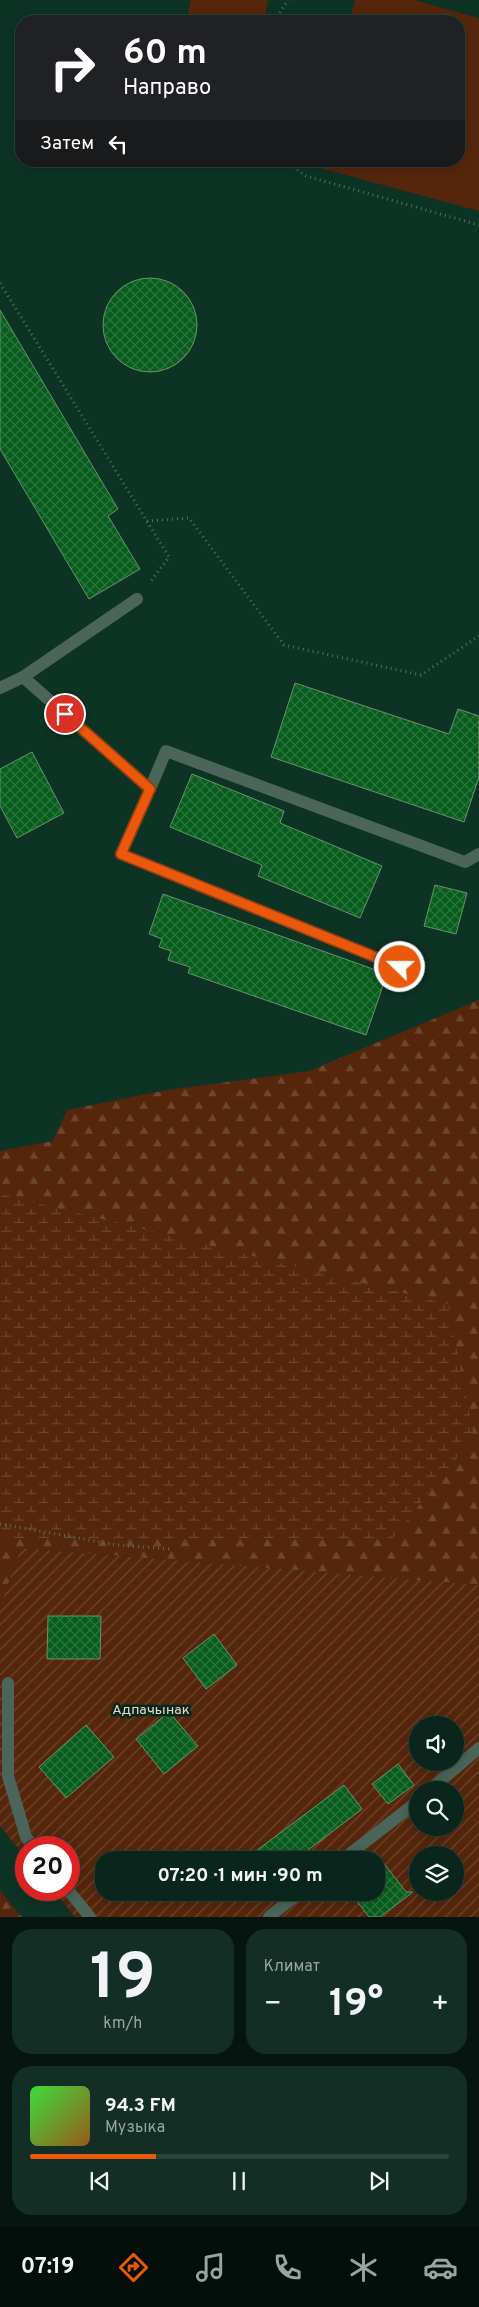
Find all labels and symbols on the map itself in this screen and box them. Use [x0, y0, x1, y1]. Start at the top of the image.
pin [44, 693, 86, 735]
position arrow [373, 940, 425, 992]
park label: Адпачынак [112, 1702, 190, 1719]
speed limit sign: 20 [15, 1836, 80, 1901]

